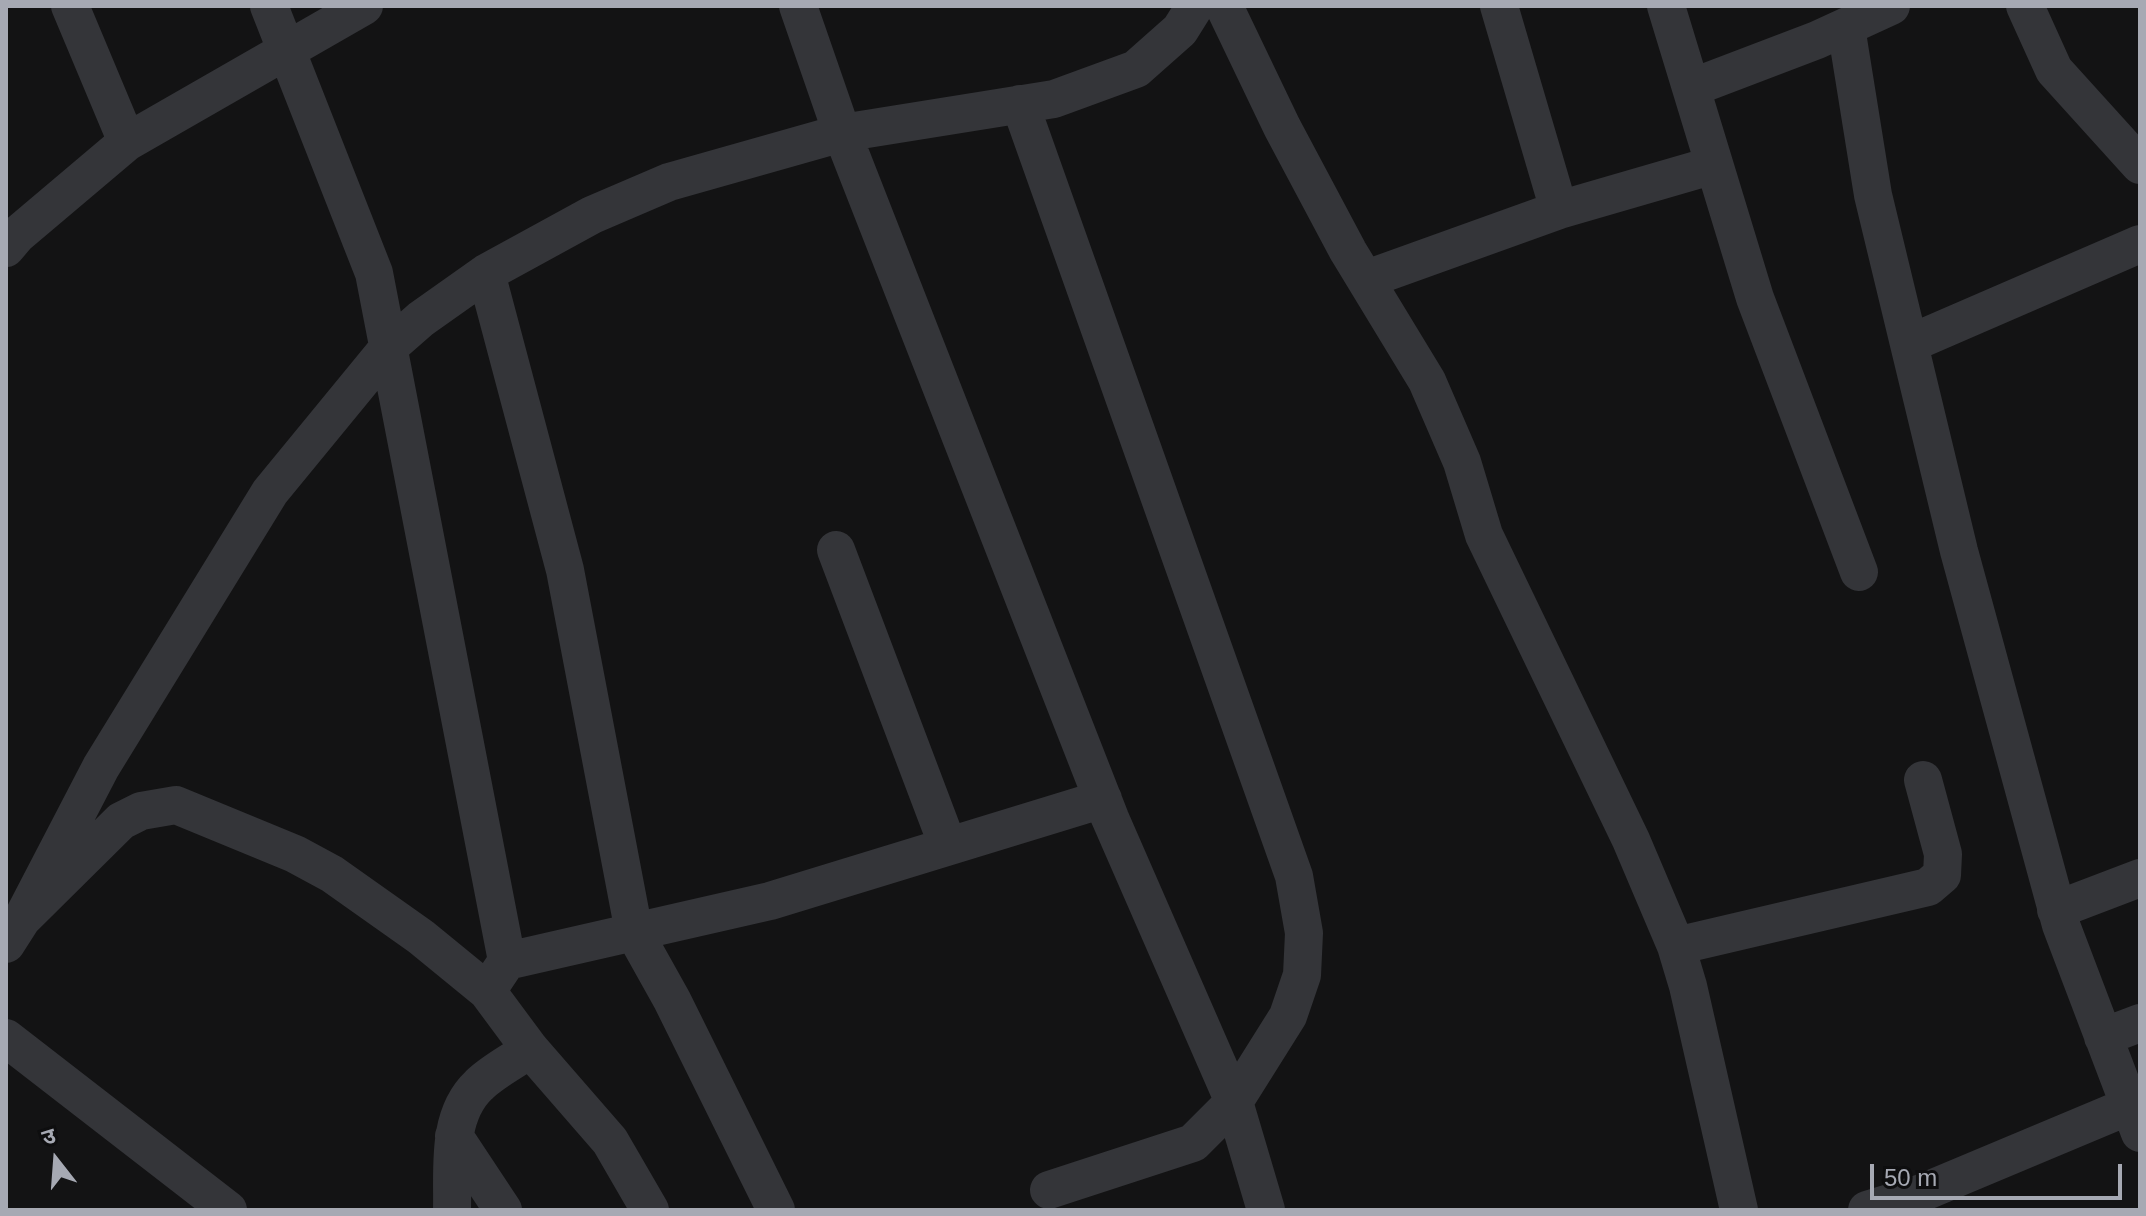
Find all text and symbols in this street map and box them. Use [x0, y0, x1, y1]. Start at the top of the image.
north arrow [16, 1120, 96, 1200]
text: उ [39, 1123, 59, 1150]
scale bar [1874, 1148, 2126, 1198]
text: 50 m [1884, 1164, 1937, 1191]

